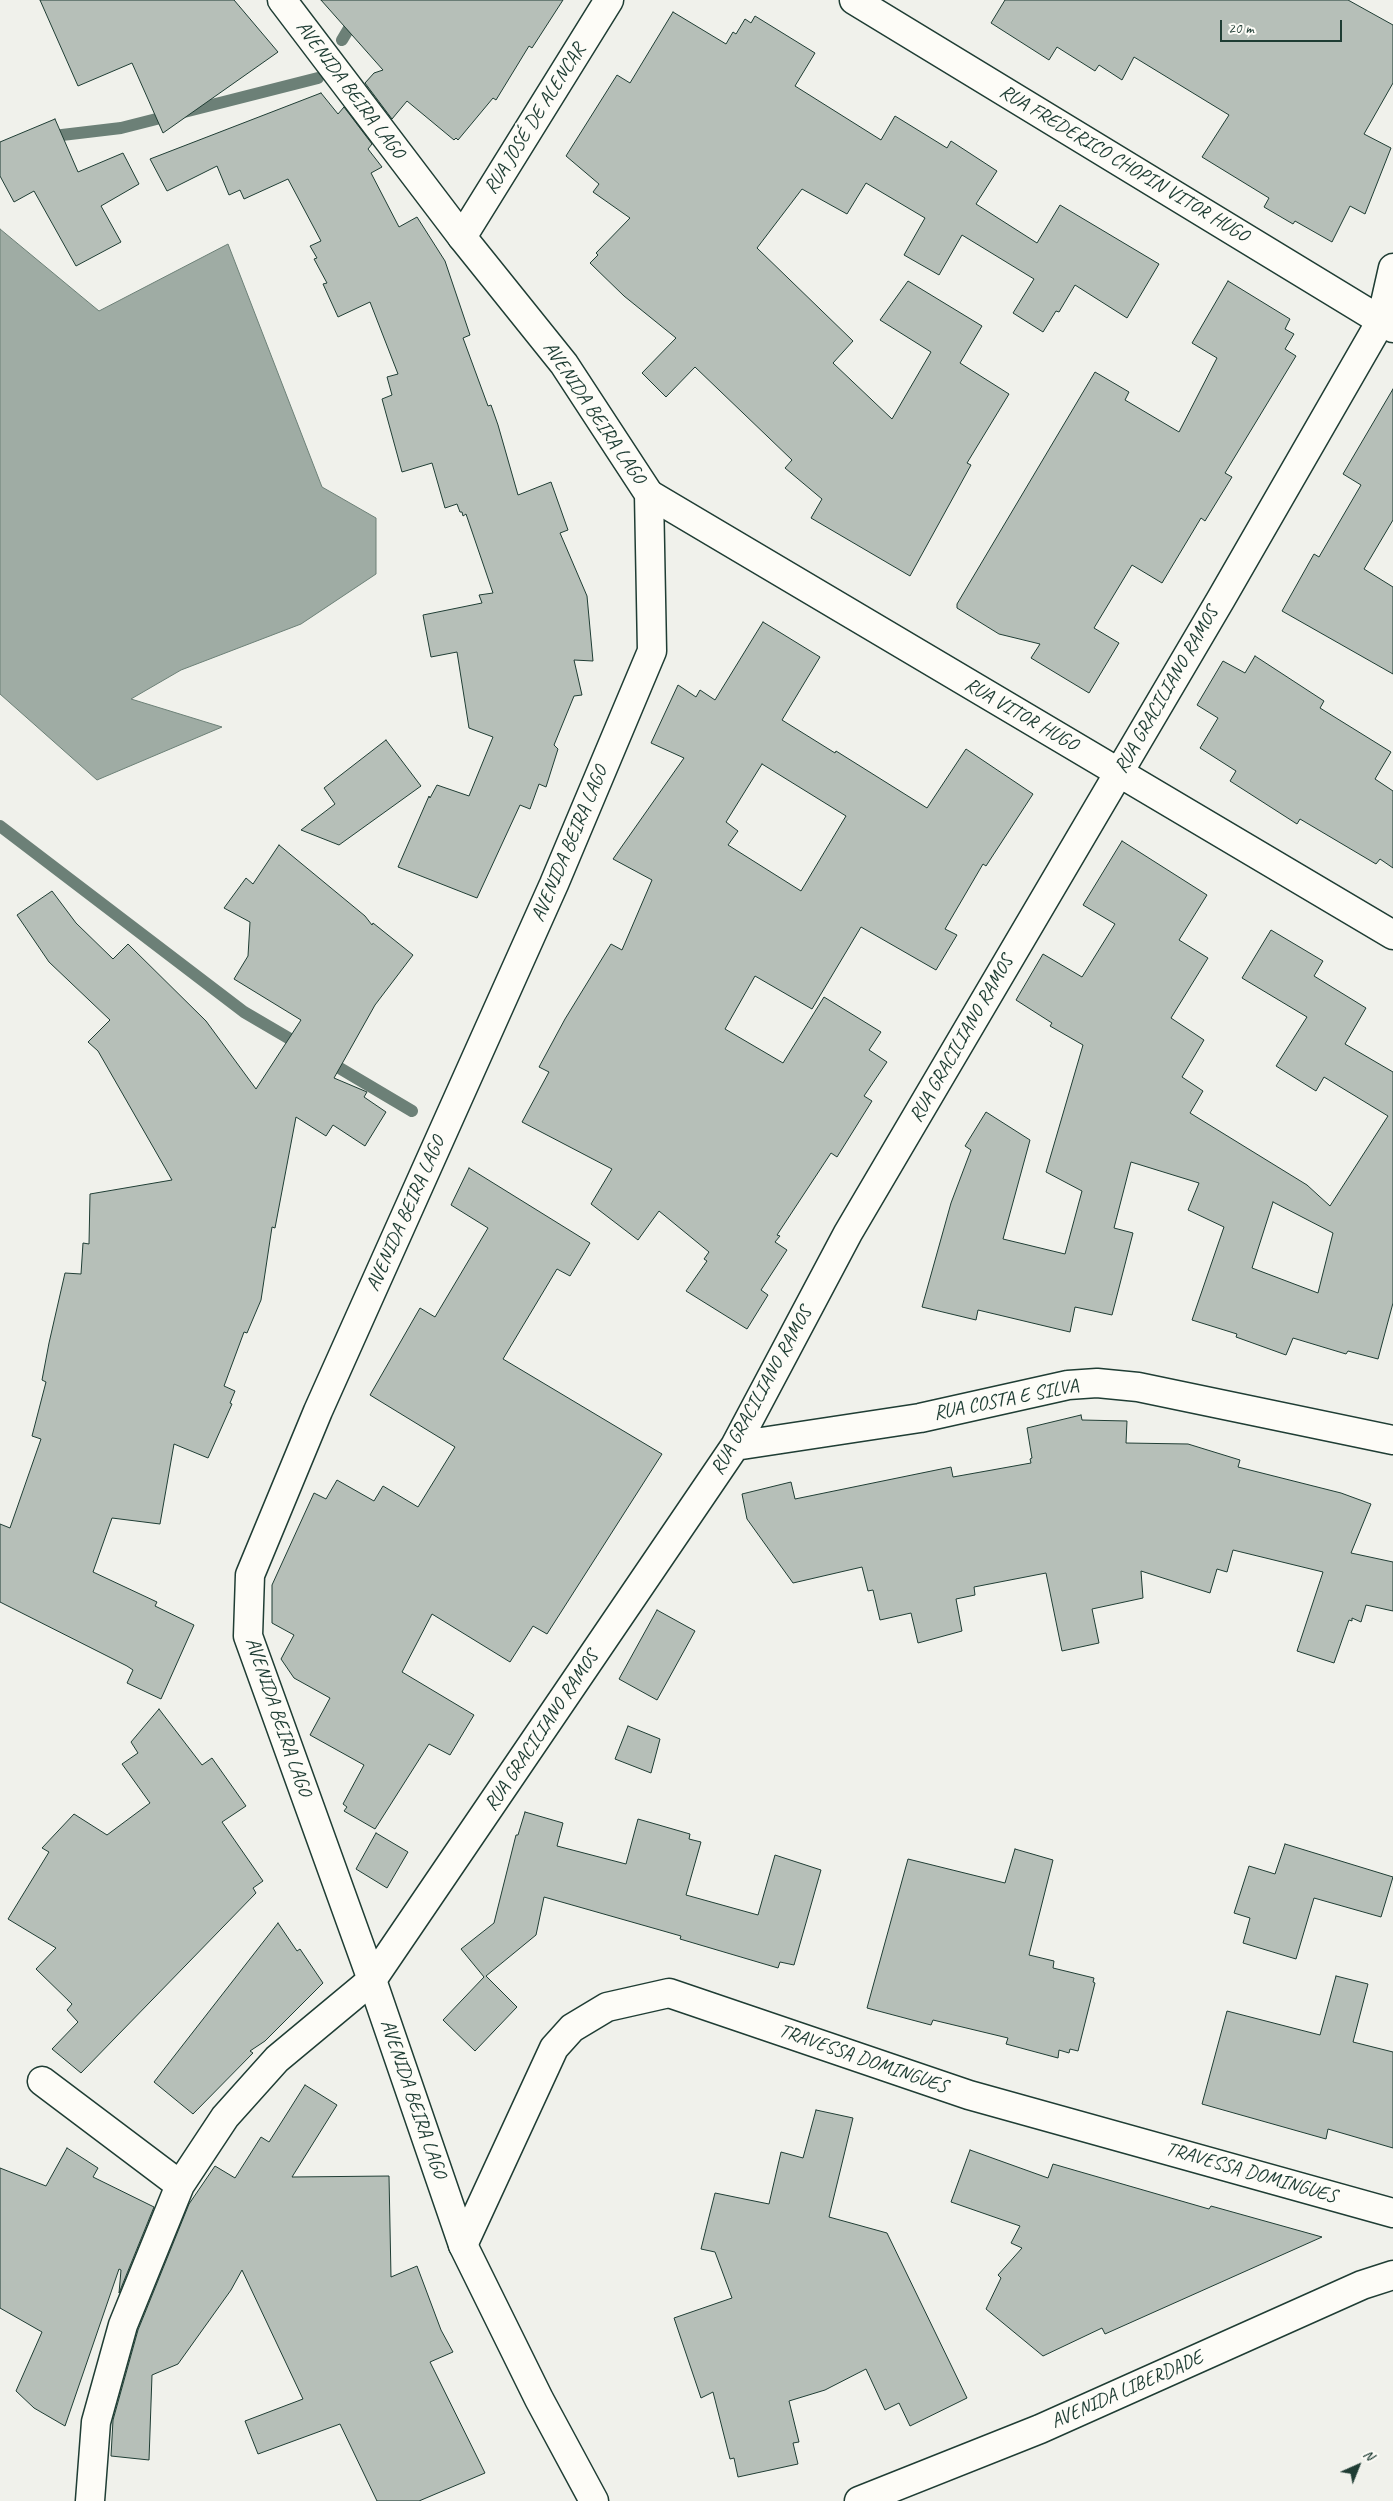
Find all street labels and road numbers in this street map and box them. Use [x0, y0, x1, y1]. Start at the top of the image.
street label: AVENIDA BEIRA LAGO [290, 16, 410, 164]
street label: RUA JOSÉ DE ALENCAR [479, 39, 591, 199]
street label: RUA FREDERICO CHOPIN VITOR HUGO [995, 80, 1253, 248]
street label: AVENIDA BEIRA LAGO [537, 337, 651, 489]
street label: RUA GRACILIANO RAMOS [1110, 602, 1224, 778]
street label: RUA VITOR HUGO [960, 673, 1082, 757]
street label: AVENIDA BEIRA LAGO [526, 763, 614, 925]
street label: RUA GRACILIANO RAMOS [905, 951, 1019, 1127]
street label: AVENIDA BEIRA LAGO [361, 1133, 451, 1295]
street label: RUA GRACILIANO RAMOS [706, 1303, 818, 1479]
street label: RUA COSTA E SILVA [932, 1374, 1080, 1426]
street label: AVENIDA BEIRA LAGO [240, 1634, 316, 1800]
street label: RUA GRACILIANO RAMOS [479, 1646, 605, 1816]
street label: AVENIDA BEIRA LAGO [375, 2016, 451, 2182]
street label: TRAVESSA DOMINGUES [776, 2019, 950, 2099]
street label: TRAVESSA DOMINGUES [1163, 2137, 1339, 2209]
street label: AVENIDA LIBERDADE [1047, 2346, 1207, 2434]

